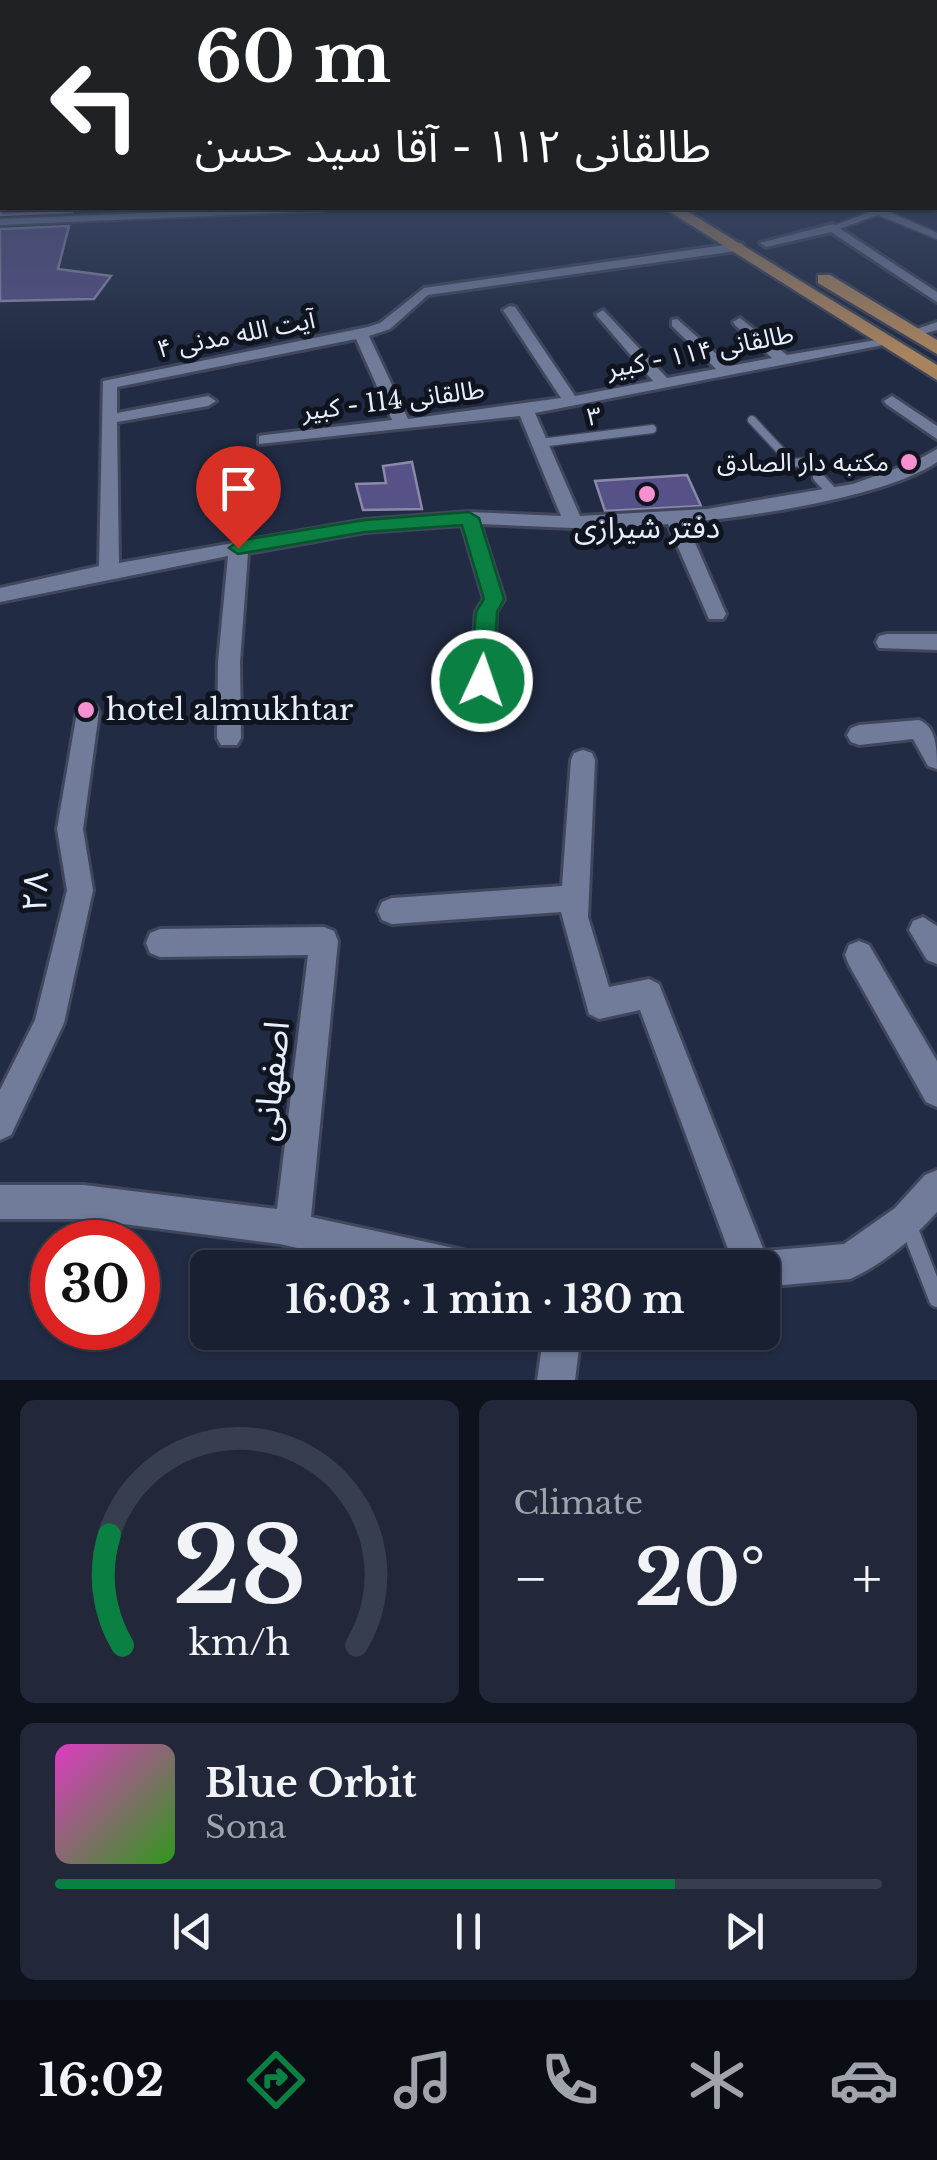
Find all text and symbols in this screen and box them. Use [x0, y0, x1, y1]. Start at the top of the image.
text: 60 m [195, 14, 391, 101]
icon: left [30, 40, 160, 170]
text: طالقانی ۱۱۲ - آقا سید حسن [195, 118, 711, 174]
street label: ۴ آیت الله مدنی [155, 304, 319, 365]
street label: طالقانی ۱۱۴ - کبیر [603, 318, 796, 385]
street label: طالقانی 114 - کبیر [299, 374, 486, 427]
street label: ۳ [585, 400, 603, 433]
pin [196, 446, 281, 549]
place label: مکتبه دار الصادق [717, 447, 889, 478]
marker: مکتبه دار الصادق [898, 451, 920, 473]
icon: arrive [211, 461, 266, 516]
marker: دفتر شیرازی [636, 483, 658, 505]
place label: دفتر شیرازی [574, 509, 720, 546]
position arrow [430, 629, 534, 733]
place label: hotel almukhtar [106, 691, 354, 728]
marker: hotel almukhtar [75, 699, 97, 721]
street label: ۲۸ [12, 871, 57, 913]
street label: اصفهانی [243, 1019, 298, 1143]
speed limit sign: 30 [30, 1220, 160, 1350]
text: 16:03 · 1 min · 130 m [285, 1276, 685, 1323]
text: Climate [514, 1483, 643, 1523]
text: 28 [172, 1502, 306, 1631]
text: 20° [635, 1532, 765, 1625]
text: − [514, 1545, 548, 1613]
text: + [852, 1545, 882, 1613]
text: km/h [189, 1620, 290, 1665]
text: Blue Orbit [205, 1760, 416, 1807]
text: Sona [205, 1807, 286, 1847]
icon: previous [165, 1904, 220, 1959]
icon: pause [441, 1904, 496, 1959]
icon: next [717, 1904, 772, 1959]
icon: directions [241, 2045, 311, 2115]
icon: music [388, 2045, 458, 2115]
icon: phone [535, 2045, 605, 2115]
icon: climate [682, 2045, 752, 2115]
icon: car [829, 2045, 899, 2115]
text: 16:02 [38, 2052, 164, 2108]

